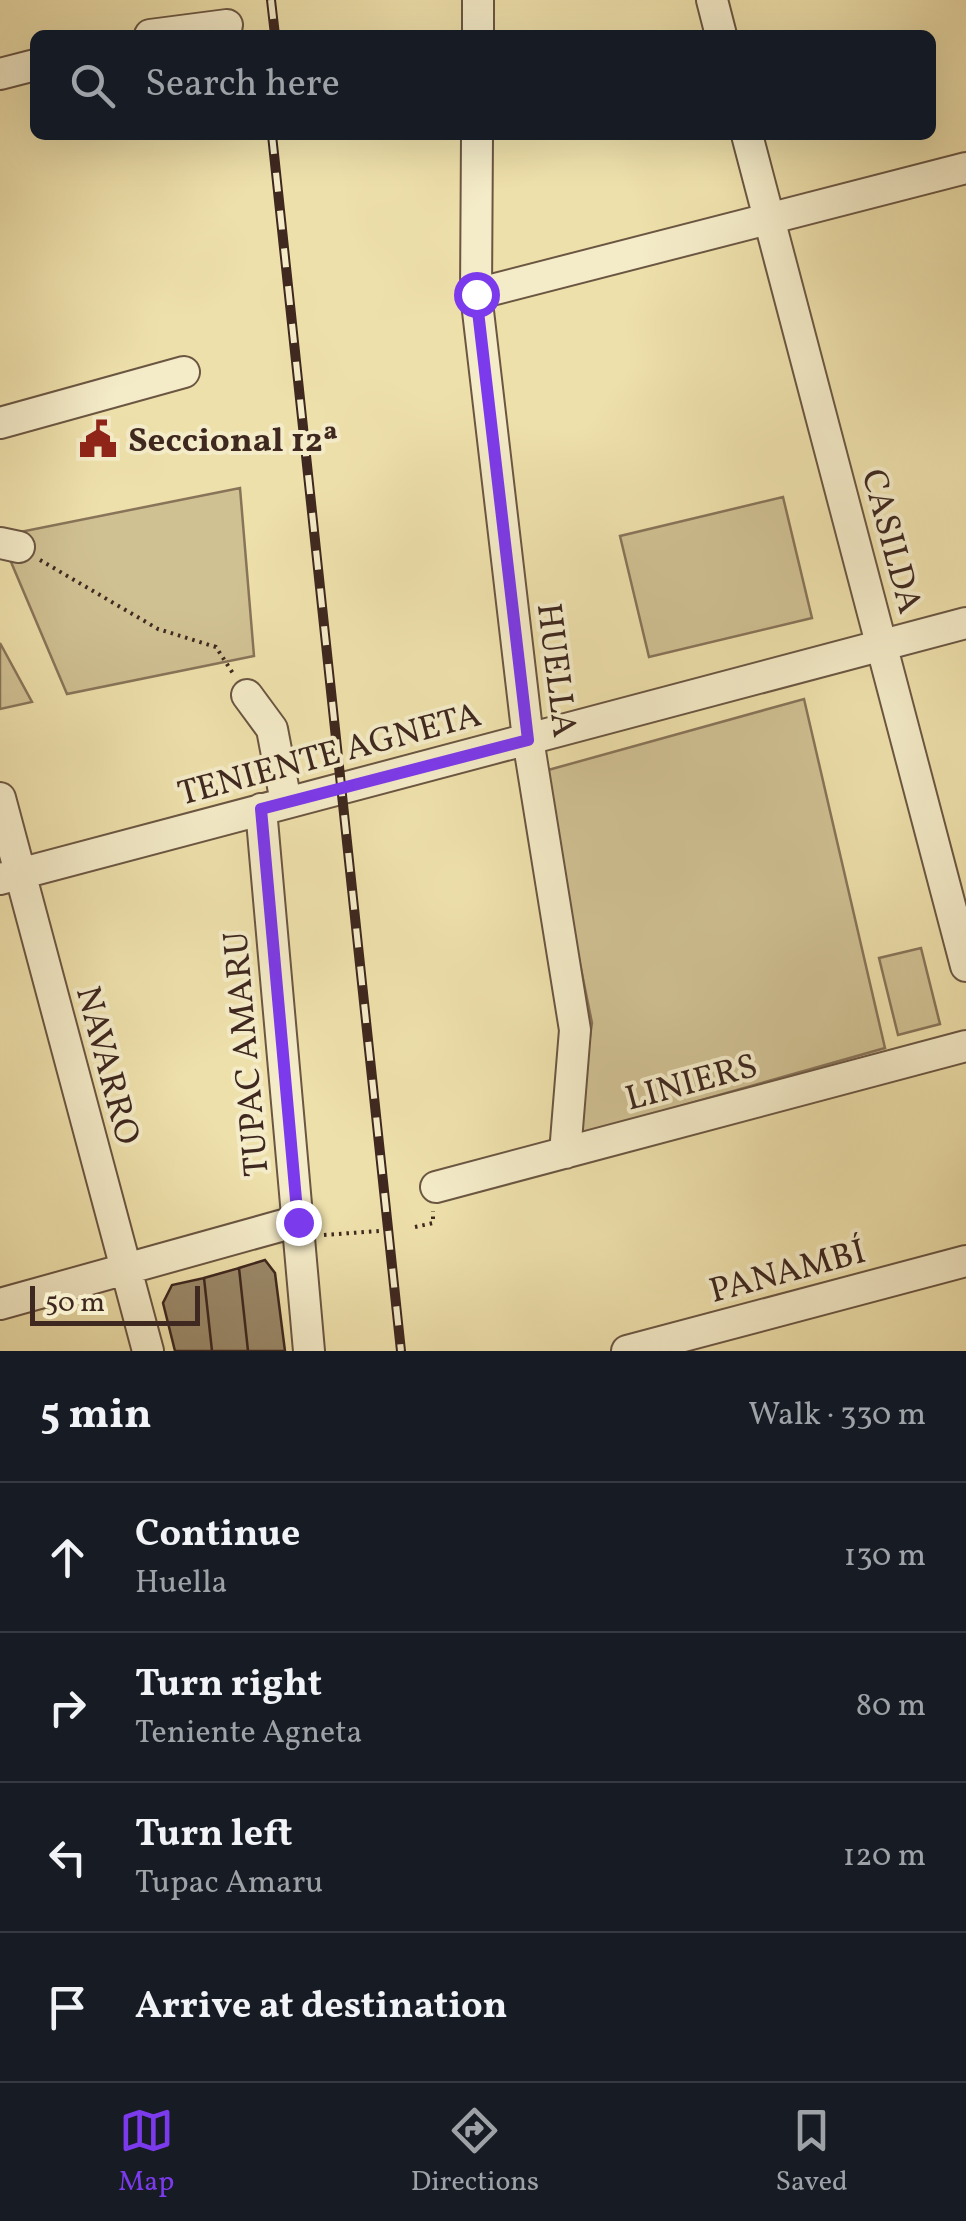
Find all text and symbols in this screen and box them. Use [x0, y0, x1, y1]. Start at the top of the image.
search box [30, 30, 936, 140]
icon: search [65, 58, 120, 113]
text: Search here [145, 59, 340, 112]
route start [454, 272, 500, 318]
public building icon: Seccional 12ª [77, 418, 119, 460]
place label: Seccional 12ª [128, 418, 338, 466]
street label: CASILDA [848, 464, 932, 619]
street label: HUELLA [523, 601, 587, 740]
street label: TENIENTE AGNETA [173, 692, 487, 819]
street label: TUPAC AMARU [213, 929, 283, 1178]
street label: NAVARRO [62, 981, 150, 1150]
street label: LINIERS [621, 1043, 763, 1125]
route end [276, 1200, 322, 1246]
street label: PANAMBÍ [704, 1229, 871, 1317]
scale bar [30, 1281, 200, 1326]
text: 50 m [45, 1284, 105, 1323]
text: 5 min [40, 1387, 152, 1446]
text: Walk · 330 m [748, 1394, 926, 1438]
text: Continue [135, 1509, 300, 1562]
icon: ahead [40, 1530, 95, 1585]
text: 130 m [844, 1535, 926, 1579]
text: Huella [135, 1562, 227, 1606]
text: Turn right [135, 1659, 322, 1712]
icon: right [40, 1680, 95, 1735]
text: 80 m [856, 1685, 926, 1729]
text: Teniente Agneta [135, 1712, 362, 1756]
text: Turn left [135, 1809, 292, 1862]
icon: left [40, 1830, 95, 1885]
text: 120 m [843, 1835, 926, 1879]
text: Tupac Amaru [135, 1862, 323, 1906]
icon: arrive [40, 1980, 95, 2035]
text: Arrive at destination [135, 1981, 508, 2034]
tab: Map [118, 2103, 174, 2202]
tab: Directions [411, 2103, 539, 2202]
tab: Saved [776, 2103, 848, 2202]

